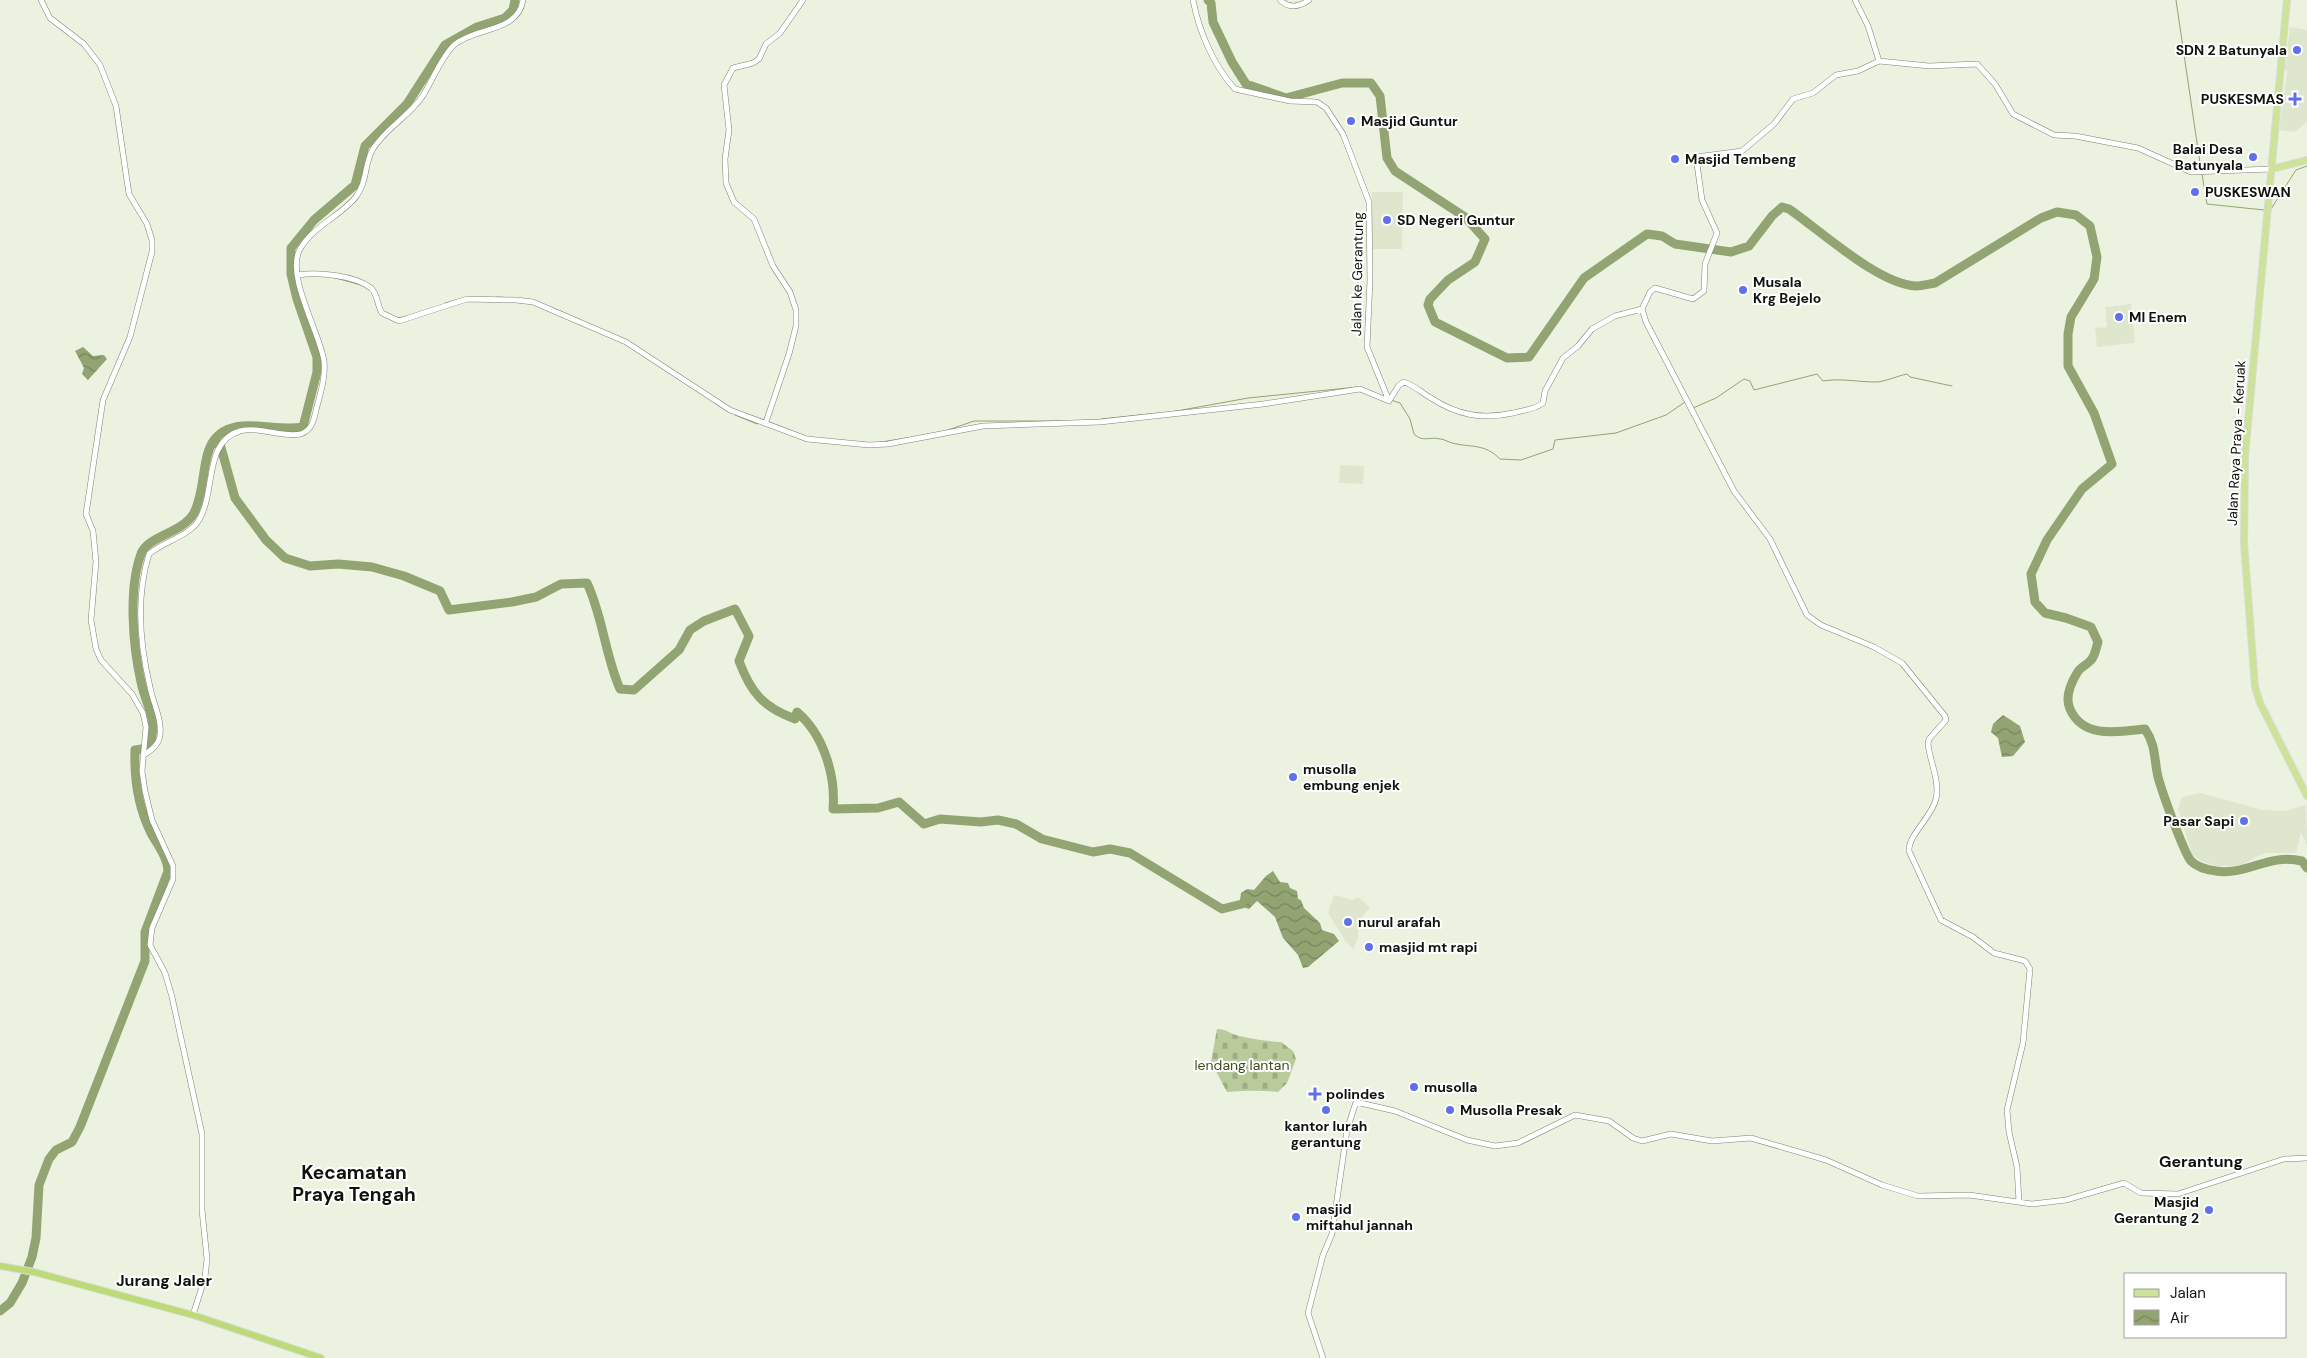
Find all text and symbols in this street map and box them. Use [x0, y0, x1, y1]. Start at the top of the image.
place label: SDN 2 Batunyala [2176, 41, 2287, 59]
marker: SDN 2 Batunyala [2291, 44, 2303, 56]
place label: PUSKESMAS [2201, 90, 2284, 108]
marker: PUSKESMAS [2288, 92, 2302, 106]
place label: Masjid Guntur [1361, 112, 1458, 130]
marker: Masjid Guntur [1345, 115, 1357, 127]
place label: Balai Desa Batunyala [2173, 140, 2243, 174]
place label: Masjid Tembeng [1685, 150, 1796, 168]
marker: Balai Desa Batunyala [2247, 151, 2259, 163]
marker: Masjid Tembeng [1669, 153, 1681, 165]
place label: PUSKESWAN [2205, 183, 2291, 201]
marker: PUSKESWAN [2189, 186, 2201, 198]
place label: SD Negeri Guntur [1397, 211, 1515, 229]
street label: Jalan ke Gerantung [1347, 212, 1367, 336]
marker: SD Negeri Guntur [1381, 214, 1393, 226]
place label: Musala Krg Bejelo [1753, 273, 1821, 307]
marker: Musala Krg Bejelo [1737, 284, 1749, 296]
place label: MI Enem [2129, 308, 2187, 326]
marker: MI Enem [2113, 311, 2125, 323]
street label: Jalan Raya Praya - Keruak [2223, 360, 2249, 526]
place label: musolla embung enjek [1303, 760, 1400, 794]
marker: musolla embung enjek [1287, 771, 1299, 783]
place label: Pasar Sapi [2163, 812, 2234, 830]
marker: Pasar Sapi [2238, 815, 2250, 827]
place label: nurul arafah [1358, 913, 1441, 931]
marker: nurul arafah [1342, 916, 1354, 928]
place label: masjid mt rapi [1379, 938, 1478, 956]
marker: masjid mt rapi [1363, 941, 1375, 953]
park label: lendang lantan [1195, 1056, 1290, 1074]
place label: musolla [1424, 1078, 1477, 1096]
marker: musolla [1408, 1081, 1420, 1093]
place label: polindes [1326, 1085, 1385, 1103]
marker: polindes [1308, 1087, 1322, 1101]
place label: Musolla Presak [1460, 1101, 1562, 1119]
marker: kantor lurah gerantung [1320, 1104, 1332, 1116]
marker: Musolla Presak [1444, 1104, 1456, 1116]
place label: kantor lurah gerantung [1284, 1117, 1368, 1151]
district label: Gerantung [2159, 1151, 2243, 1172]
district label: Kecamatan Praya Tengah [292, 1160, 416, 1207]
place label: Masjid Gerantung 2 [2114, 1193, 2199, 1227]
place label: masjid miftahul jannah [1306, 1200, 1413, 1234]
marker: Masjid Gerantung 2 [2203, 1204, 2215, 1216]
marker: masjid miftahul jannah [1290, 1211, 1302, 1223]
district label: Jurang Jaler [116, 1270, 212, 1291]
legend [2124, 1273, 2287, 1338]
text: Jalan [2170, 1283, 2206, 1303]
text: Air [2170, 1308, 2190, 1328]

